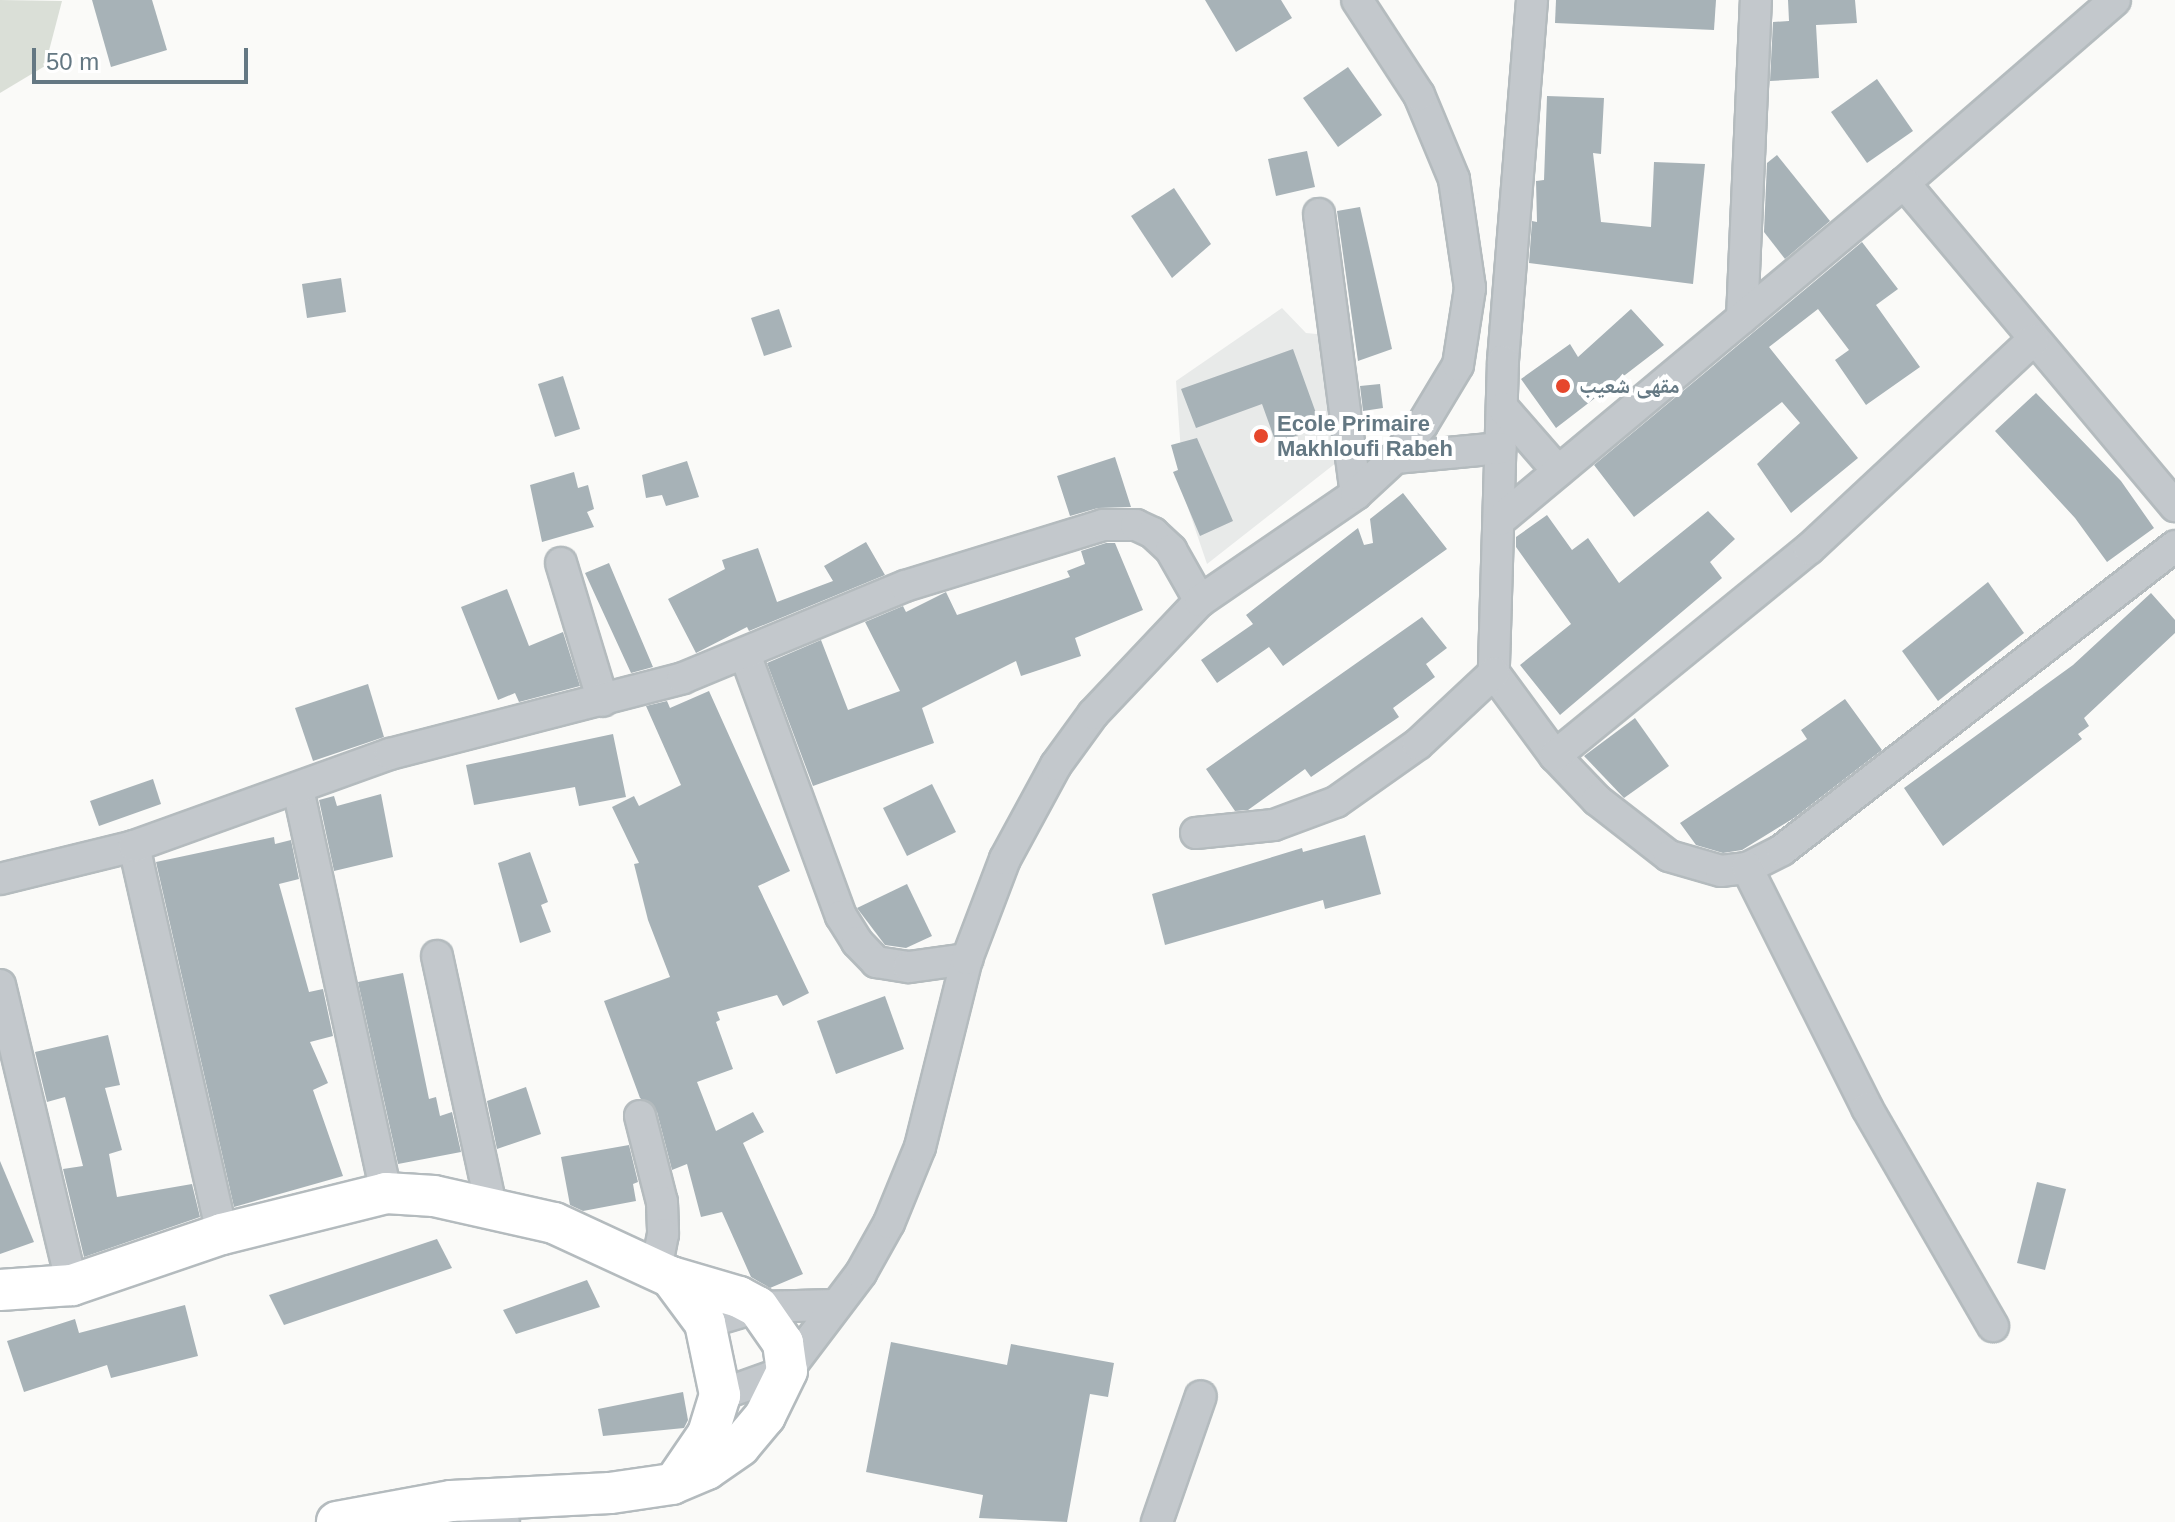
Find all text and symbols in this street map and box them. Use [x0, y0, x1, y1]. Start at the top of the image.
scale bar [36, 32, 252, 82]
text: 50 m [46, 48, 99, 75]
place label: مقهى شعيب [1579, 373, 1680, 399]
marker: مقهى شعيب [1554, 377, 1572, 395]
place label: Ecole Primaire Makhloufi Rabeh [1277, 410, 1453, 462]
marker: Ecole Primaire Makhloufi Rabeh [1252, 427, 1270, 445]

